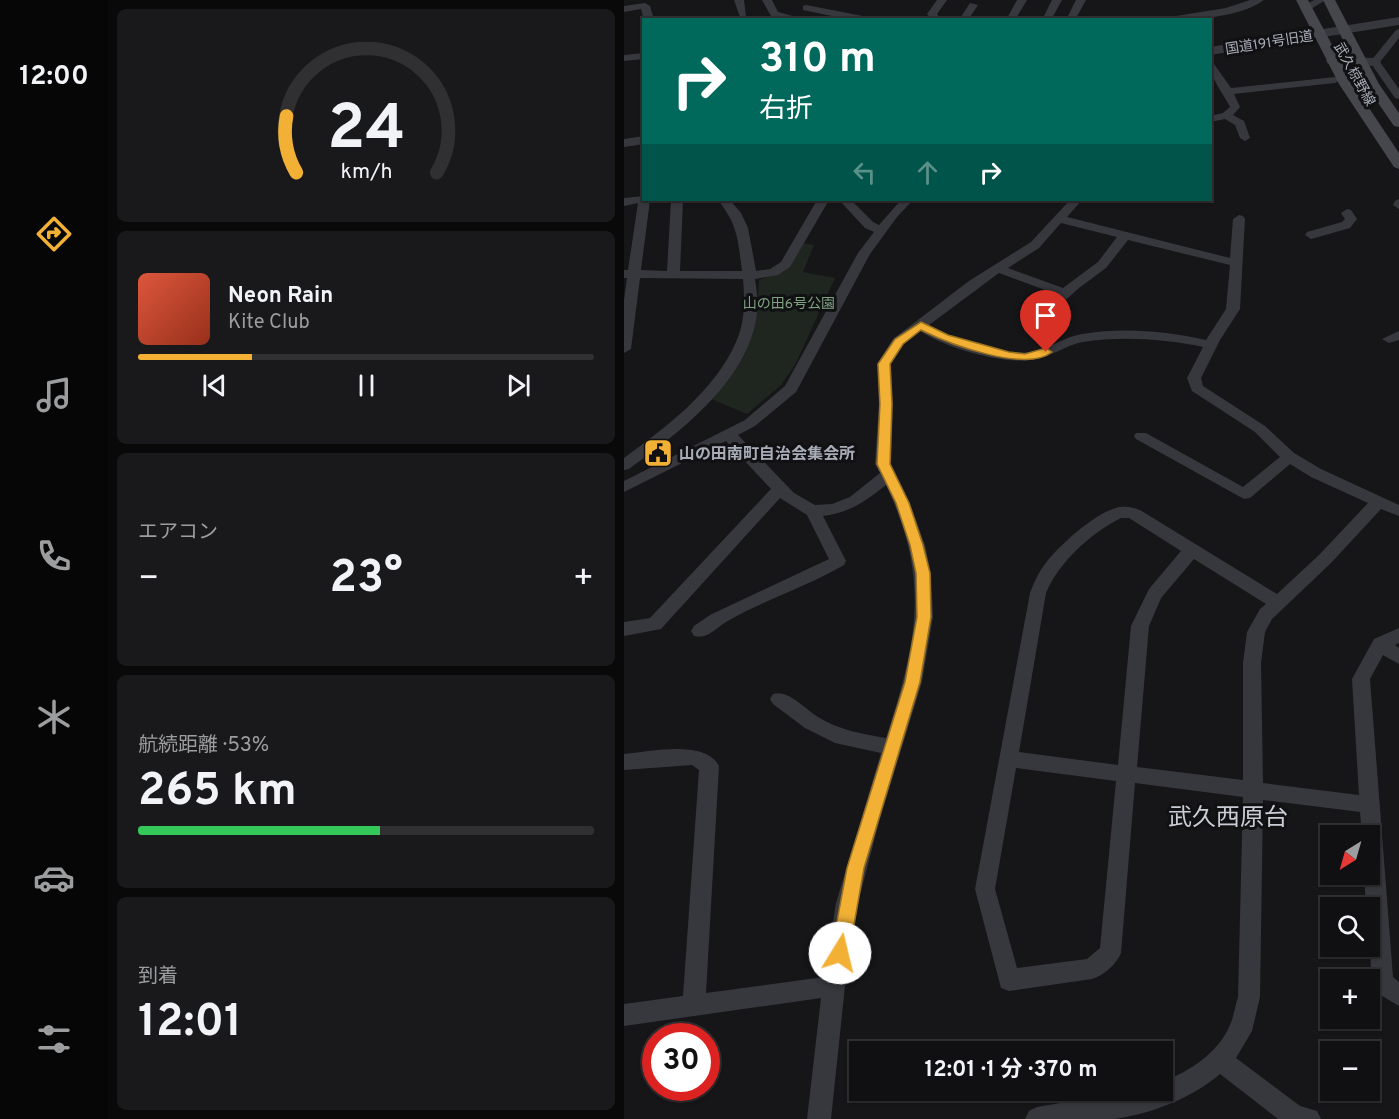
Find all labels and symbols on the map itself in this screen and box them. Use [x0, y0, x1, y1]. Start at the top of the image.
street label: 国道191号旧道 [1224, 28, 1314, 59]
street label: 武久椋野線 [1329, 40, 1378, 109]
pin [1020, 290, 1071, 352]
park label: 山の田6号公園 [743, 296, 835, 313]
public building icon: 山の田南町自治会集会所 [642, 437, 674, 469]
place label: 山の田南町自治会集会所 [679, 445, 855, 465]
district label: 武久西原台 [1168, 804, 1288, 834]
north arrow [1320, 825, 1380, 885]
position arrow [808, 921, 872, 985]
speed limit sign: 30 [642, 1023, 720, 1101]

